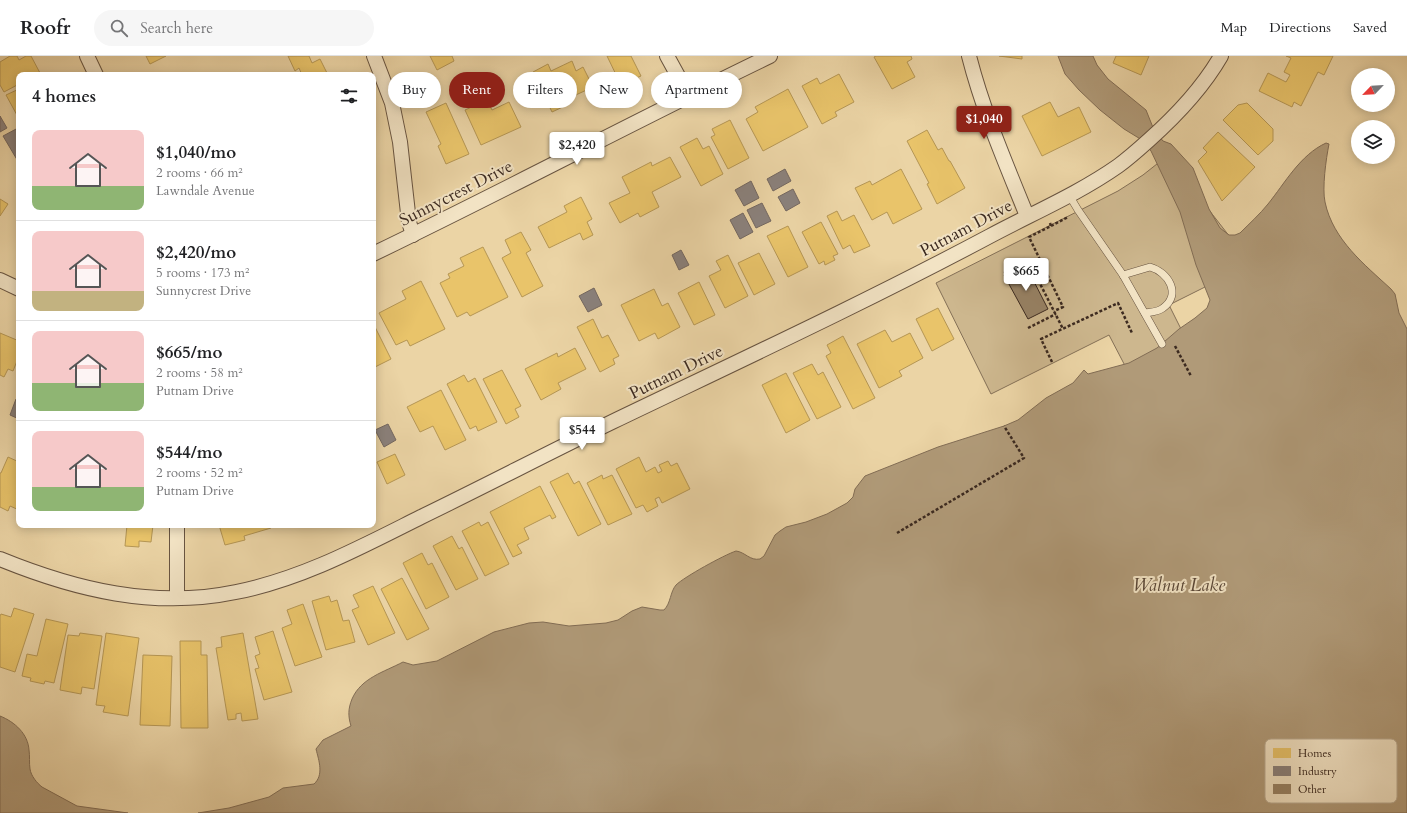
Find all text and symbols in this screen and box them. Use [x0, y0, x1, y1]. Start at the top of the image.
search box [94, 10, 374, 46]
text: Roofr [20, 15, 70, 41]
icon: search [108, 17, 130, 39]
text: Search here [140, 18, 213, 38]
text: Map [1221, 18, 1247, 37]
text: Directions [1269, 18, 1331, 37]
text: Saved [1353, 18, 1387, 37]
north arrow [1351, 68, 1395, 112]
map controls [1351, 68, 1395, 164]
chip: Buy [388, 72, 441, 108]
chip: Rent [449, 72, 505, 108]
chip: Filters [513, 72, 577, 108]
chip: New [585, 72, 643, 108]
chip: Apartment [651, 72, 742, 108]
text: 4 homes [32, 85, 96, 108]
icon: filters [338, 85, 360, 107]
pin: $1,040 [951, 106, 1017, 140]
text: $1,040 [965, 110, 1003, 128]
button: layers [1351, 120, 1395, 164]
pin: $2,420 [544, 132, 610, 166]
text: $2,420 [558, 136, 596, 154]
text: $1,040/mo [156, 141, 236, 164]
icon: home [64, 146, 112, 194]
street label: Sunnycrest Drive [395, 154, 517, 232]
text: 2 rooms · 66 m² [156, 164, 243, 182]
text: Lawndale Avenue [156, 182, 255, 200]
street label: Putnam Drive [916, 194, 1016, 262]
text: $2,420/mo [156, 241, 236, 264]
icon: home [64, 247, 112, 295]
pin: $665 [1002, 258, 1050, 292]
text: $665 [1013, 262, 1039, 280]
text: 5 rooms · 173 m² [156, 264, 249, 282]
text: Sunnycrest Drive [156, 282, 251, 300]
street label: Putnam Drive [625, 339, 727, 405]
text: $665/mo [156, 341, 222, 364]
icon: home [64, 347, 112, 395]
text: 2 rooms · 58 m² [156, 364, 243, 382]
text: Putnam Drive [156, 382, 234, 400]
pin: $544 [558, 417, 606, 451]
text: $544 [569, 421, 595, 439]
text: $544/mo [156, 441, 222, 464]
icon: home [64, 447, 112, 495]
text: 2 rooms · 52 m² [156, 464, 243, 482]
text: Putnam Drive [156, 482, 234, 500]
water label: Walnut Lake [1133, 573, 1226, 598]
legend [1265, 739, 1397, 803]
text: Homes [1298, 746, 1331, 761]
text: Industry [1298, 764, 1337, 779]
text: Other [1298, 782, 1327, 797]

